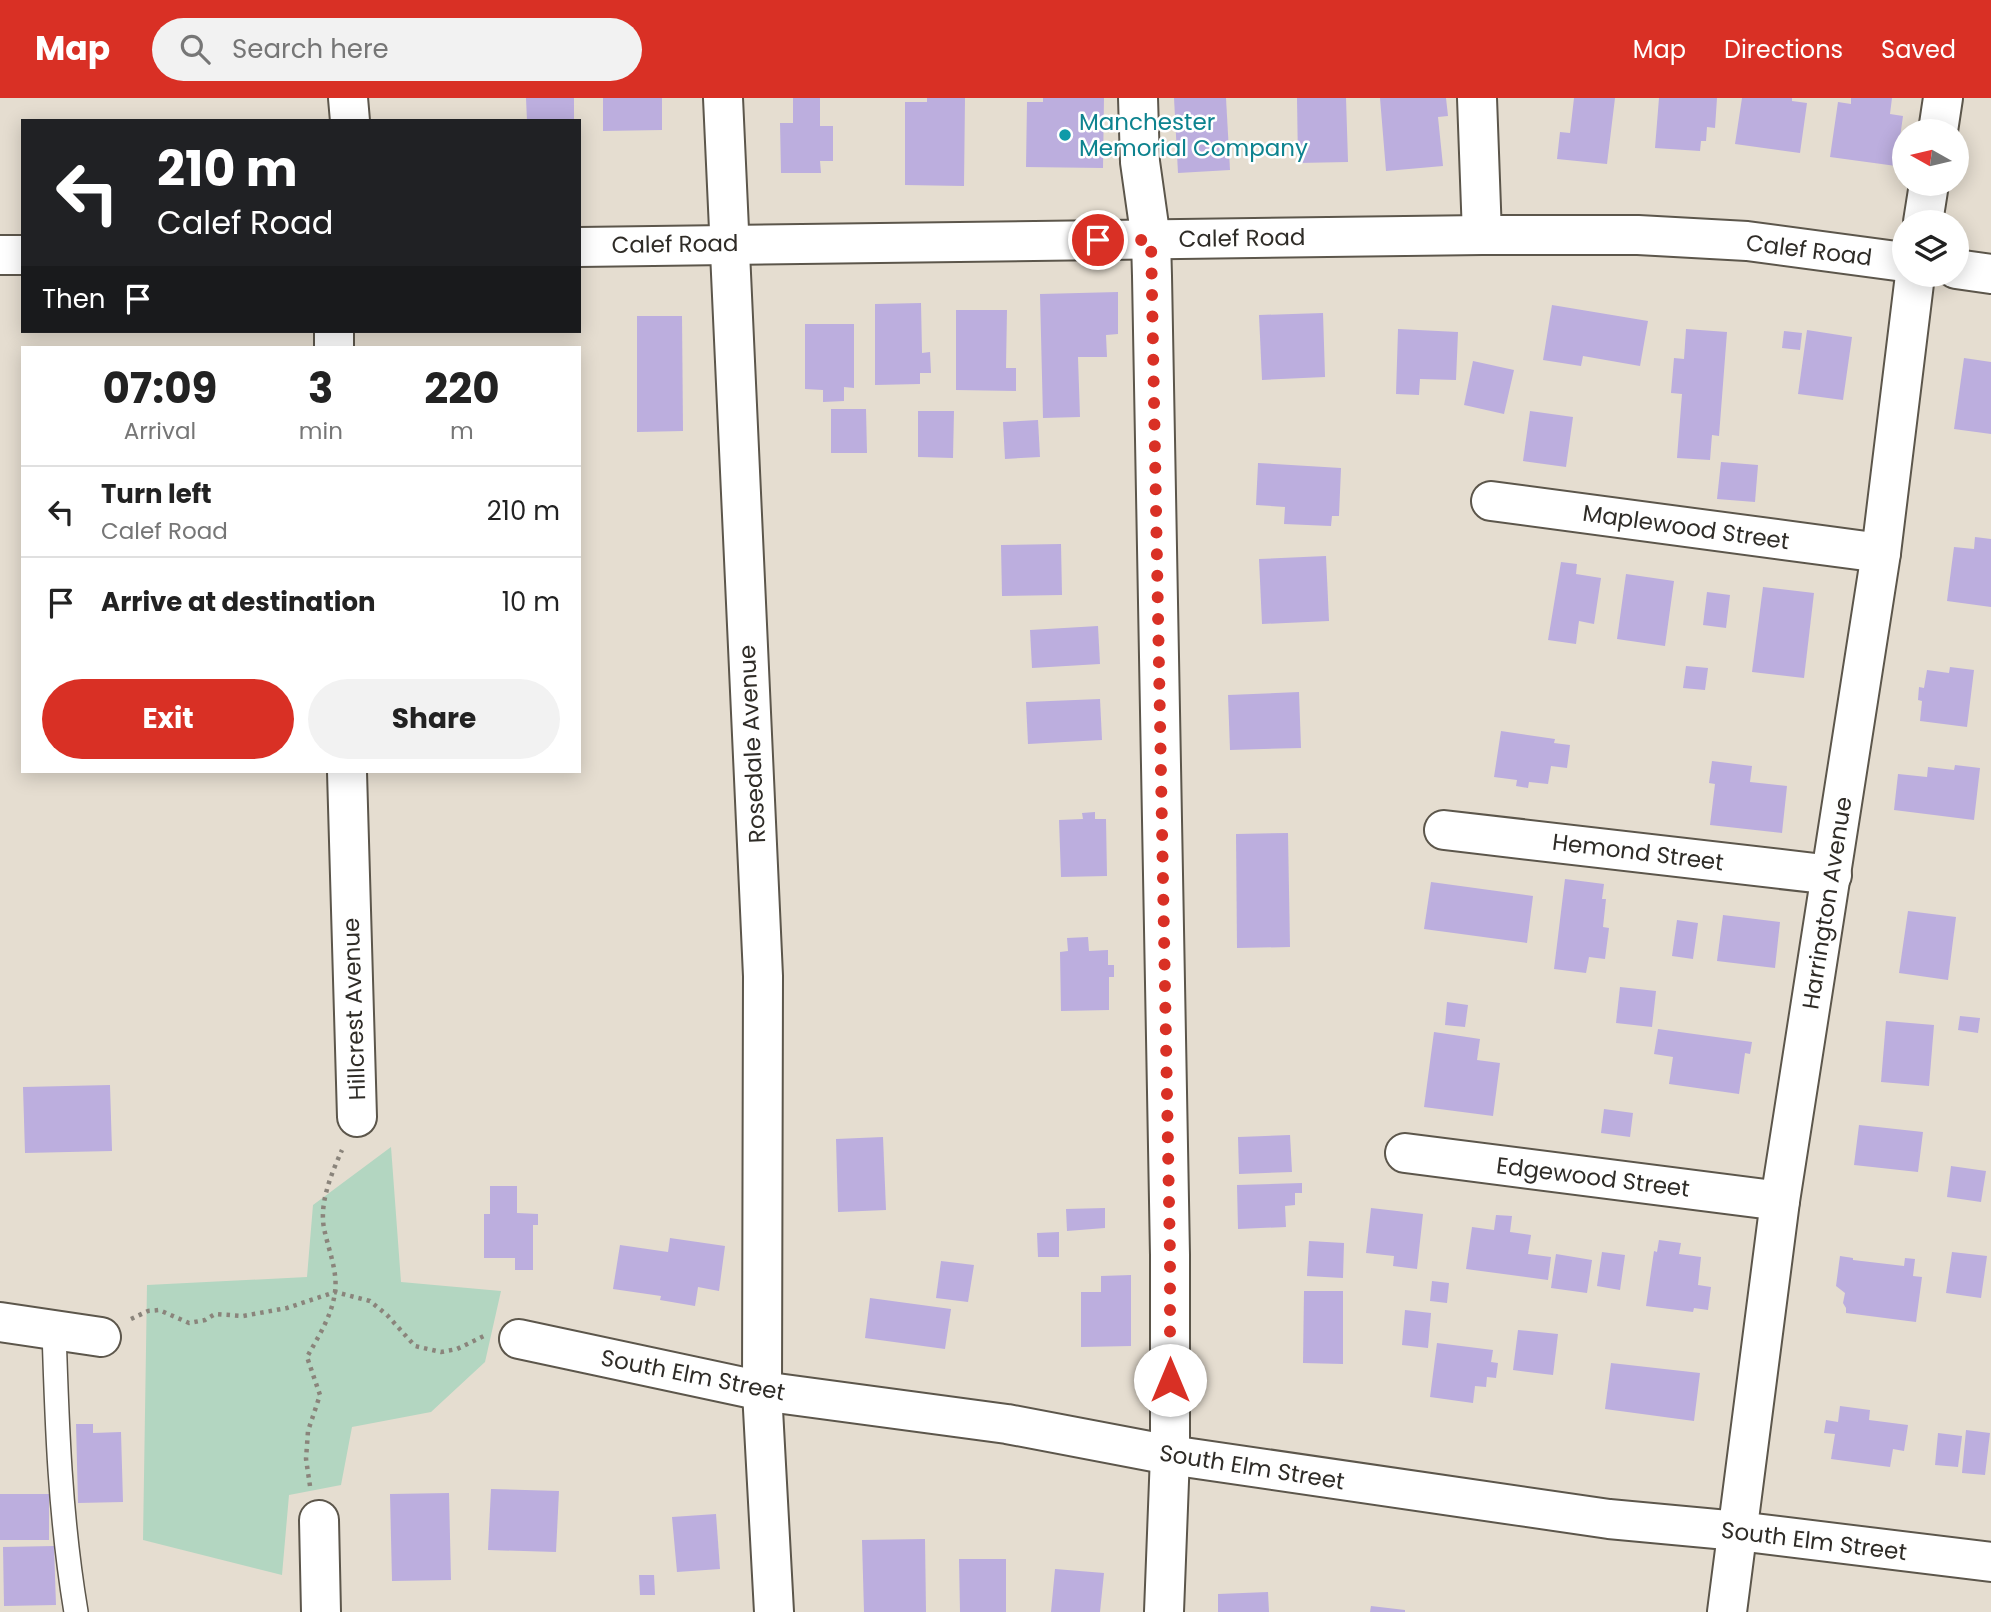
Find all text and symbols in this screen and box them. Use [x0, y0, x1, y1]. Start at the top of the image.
search box [152, 18, 642, 81]
text: Map [35, 25, 110, 72]
icon: search [176, 30, 214, 68]
text: Search here [232, 31, 389, 67]
text: Map [1633, 33, 1686, 66]
text: Directions [1724, 33, 1843, 66]
text: Saved [1881, 33, 1956, 66]
place label: Manchester Memorial Company [1079, 106, 1308, 164]
north arrow [1892, 119, 1969, 196]
map controls [1892, 119, 1969, 287]
marker: Manchester Memorial Company [1057, 127, 1073, 143]
text: 210 m [157, 135, 298, 203]
icon: left [42, 147, 133, 238]
text: Calef Road [157, 200, 333, 245]
pin [1068, 210, 1128, 270]
button: layers [1892, 210, 1969, 287]
icon: arrive [1079, 221, 1117, 259]
street label: Calef Road [1178, 221, 1306, 255]
street label: Calef Road [1744, 226, 1874, 274]
street label: Calef Road [611, 227, 739, 261]
icon: arrive [119, 280, 157, 318]
text: Then [42, 281, 105, 317]
text: 07:09 [102, 359, 217, 418]
text: 3 [308, 359, 334, 418]
text: 220 [424, 359, 500, 418]
text: Arrival [124, 415, 196, 447]
text: min [299, 415, 343, 447]
text: m [450, 415, 474, 447]
text: Turn left [101, 476, 212, 512]
icon: left [42, 493, 80, 531]
text: 210 m [487, 493, 560, 529]
street label: Maplewood Street [1581, 497, 1791, 557]
text: Calef Road [101, 515, 228, 547]
icon: arrive [42, 584, 80, 622]
text: Arrive at destination [101, 584, 376, 620]
text: 10 m [502, 584, 560, 620]
street label: Rosedale Avenue [731, 644, 773, 844]
button: Exit [42, 679, 294, 759]
button: Share [308, 679, 560, 759]
street label: Harrington Avenue [1794, 794, 1860, 1012]
street label: Hemond Street [1551, 826, 1725, 878]
street label: Hillcrest Avenue [335, 917, 373, 1101]
street label: Edgewood Street [1495, 1149, 1691, 1205]
street label: South Elm Street [598, 1341, 788, 1409]
position arrow [1133, 1343, 1207, 1417]
street label: South Elm Street [1157, 1437, 1347, 1497]
street label: South Elm Street [1719, 1514, 1909, 1568]

